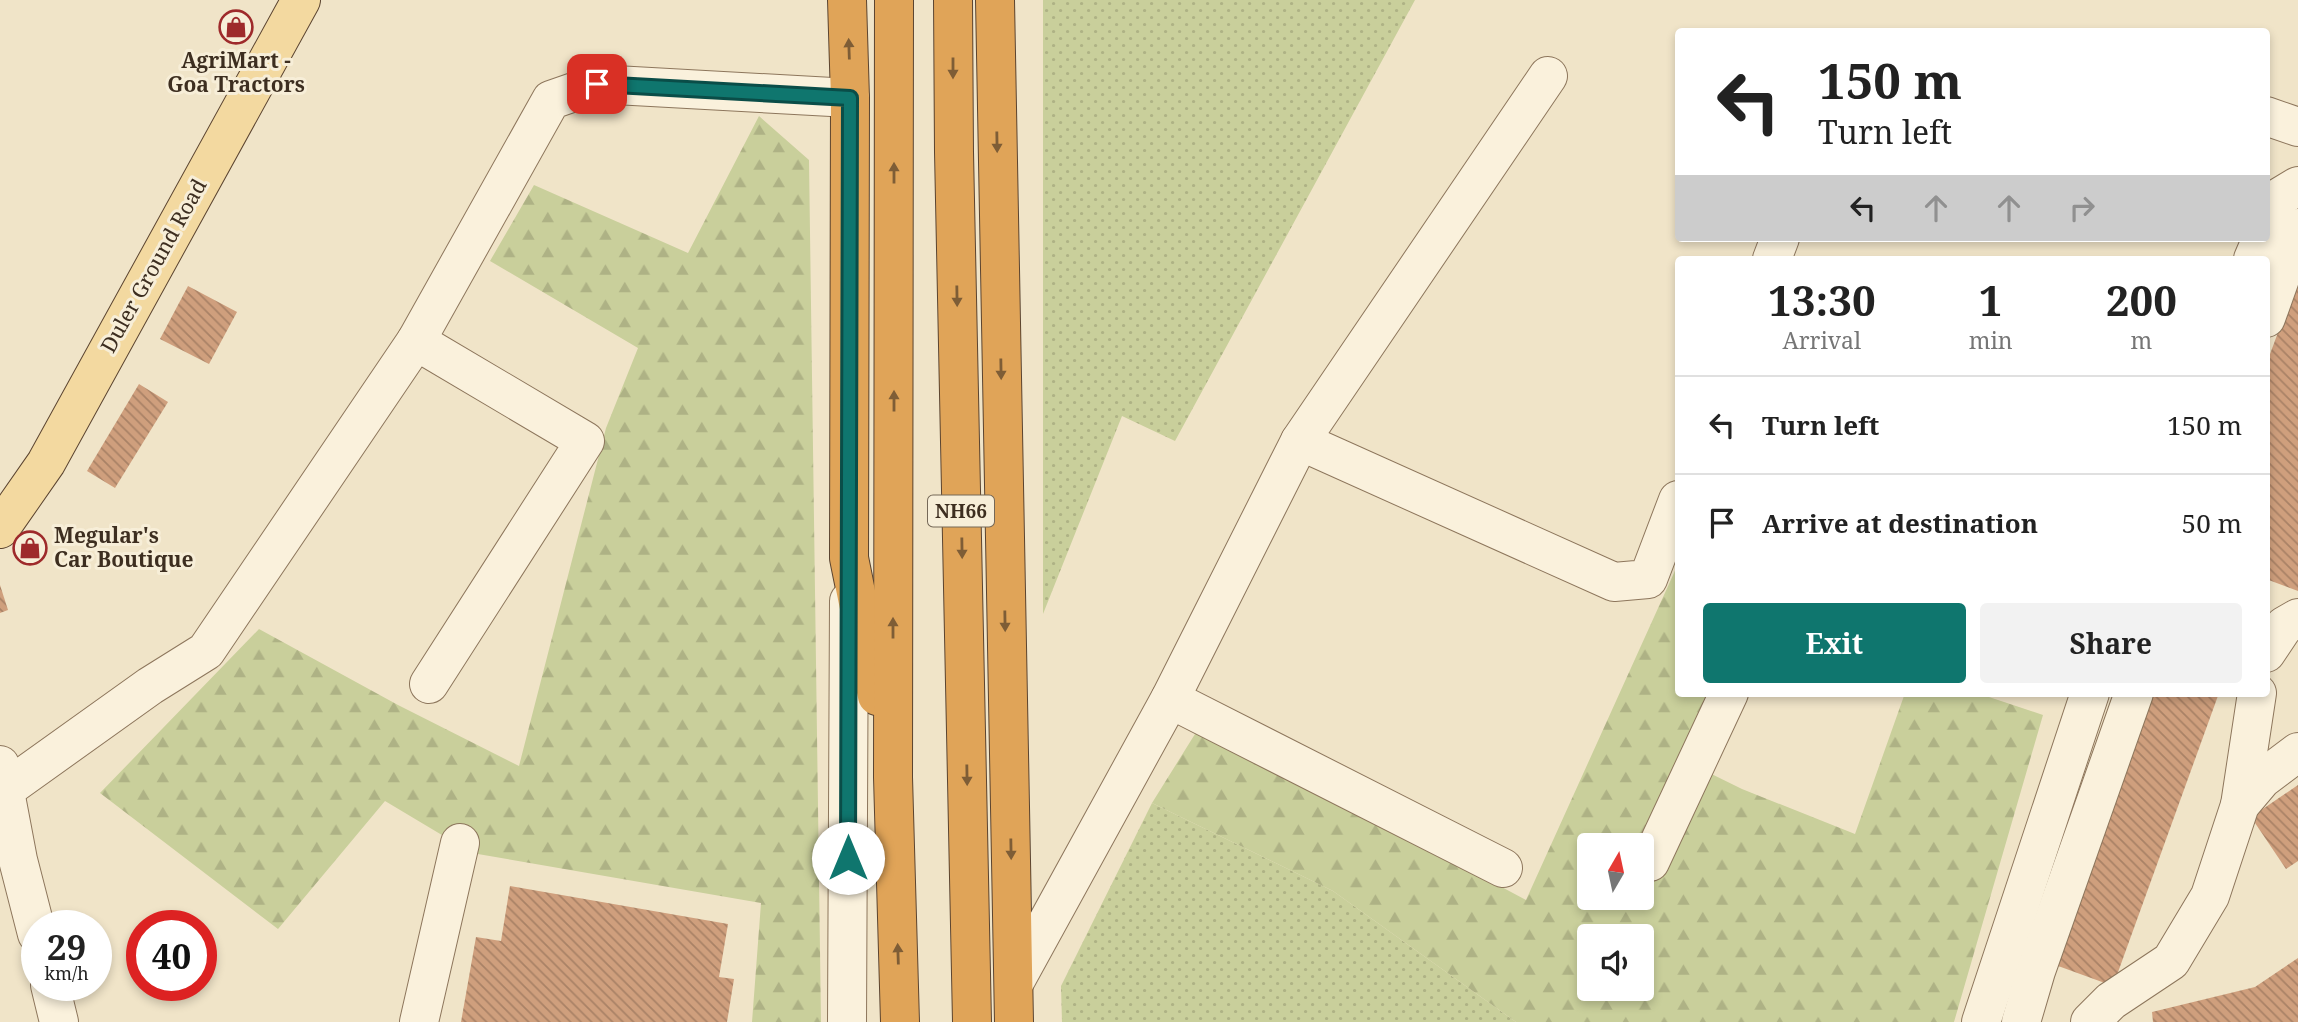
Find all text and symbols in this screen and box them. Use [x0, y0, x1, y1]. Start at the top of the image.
shop icon: AgriMart - Goa Tractors [217, 8, 255, 46]
one-way arrow [843, 38, 854, 60]
place label: AgriMart - Goa Tractors [167, 46, 305, 98]
text: 150 m [1818, 47, 1962, 113]
pin [567, 54, 627, 114]
icon: left [1703, 56, 1794, 147]
one-way arrow [947, 57, 959, 79]
icon: arrive [578, 65, 616, 103]
text: Turn left [1818, 110, 1952, 153]
one-way arrow [991, 131, 1003, 153]
one-way arrow [888, 162, 900, 184]
street label: Duler Ground Road [94, 174, 213, 357]
icon: left [1844, 189, 1882, 227]
icon: ahead [1917, 189, 1955, 227]
icon: ahead [1990, 189, 2028, 227]
icon: right [2063, 189, 2101, 227]
text: 13:30 [1768, 271, 1876, 328]
text: 1 [1979, 271, 2003, 328]
text: 200 [2106, 271, 2177, 328]
one-way arrow [951, 285, 962, 307]
text: Arrival [1783, 324, 1861, 356]
text: min [1969, 324, 2013, 356]
text: m [2130, 324, 2152, 356]
one-way arrow [995, 358, 1007, 380]
one-way arrow [888, 390, 900, 412]
icon: left [1703, 406, 1741, 444]
text: Turn left [1762, 407, 1879, 443]
text: 150 m [2167, 407, 2242, 443]
road number: NH66 [928, 496, 994, 526]
icon: arrive [1703, 504, 1741, 542]
text: Arrive at destination [1762, 505, 2038, 541]
text: 50 m [2182, 505, 2242, 541]
place label: Megular's Car Boutique [54, 521, 194, 573]
shop icon: Megular's Car Boutique [11, 529, 49, 567]
one-way arrow [956, 537, 968, 559]
button: Exit [1703, 603, 1966, 683]
button: Share [1980, 603, 2242, 683]
one-way arrow [999, 610, 1011, 632]
one-way arrow [887, 617, 899, 639]
one-way arrow [961, 764, 973, 786]
position arrow [811, 821, 885, 895]
north arrow [1577, 833, 1654, 910]
map controls [1577, 833, 1654, 1001]
one-way arrow [1005, 838, 1016, 860]
speed limit sign: 40 [126, 910, 217, 1001]
text: 29 [47, 923, 86, 970]
button: sound [1577, 924, 1654, 1001]
one-way arrow [892, 943, 904, 965]
text: km/h [44, 961, 89, 985]

